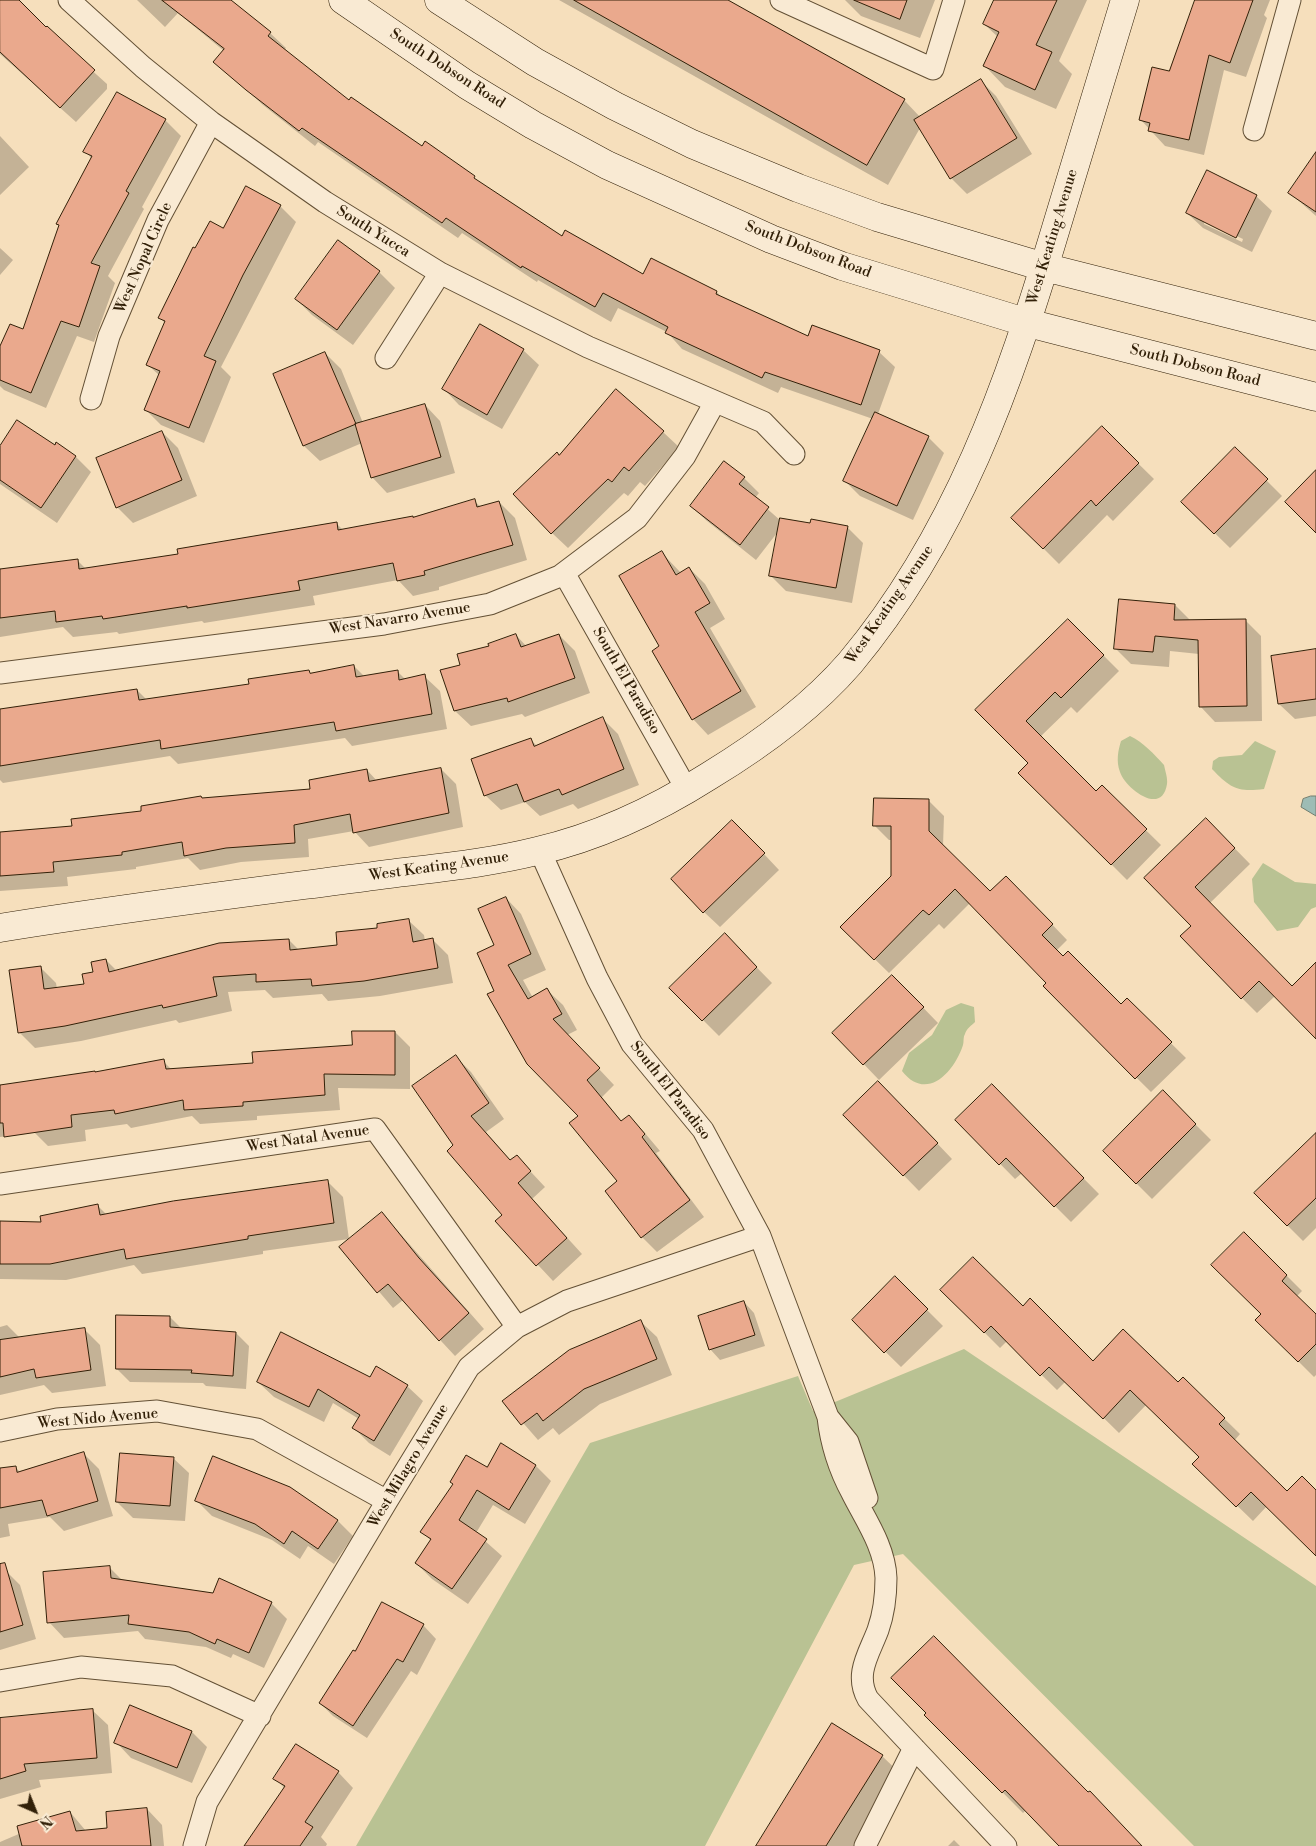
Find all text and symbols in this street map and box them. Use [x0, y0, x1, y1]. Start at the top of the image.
street label: South Dobson Road [386, 25, 508, 113]
street label: West Keating Avenue [1024, 167, 1082, 307]
street label: West Nopal Circle [111, 200, 177, 316]
street label: South Yucca [333, 202, 413, 262]
street label: South Dobson Road [742, 218, 874, 282]
street label: South Dobson Road [1128, 341, 1262, 391]
street label: West Keating Avenue [842, 542, 938, 668]
street label: West Navarro Avenue [328, 599, 472, 639]
street label: South El Paradiso [588, 624, 664, 738]
street label: West Keating Avenue [368, 848, 510, 886]
street label: South El Paradiso [626, 1038, 714, 1144]
street label: West Natal Avenue [245, 1121, 371, 1157]
street label: West Milagro Avenue [365, 1401, 453, 1531]
street label: West Nido Avenue [37, 1405, 159, 1433]
north arrow [10, 1786, 60, 1836]
text: N [35, 1811, 56, 1832]

